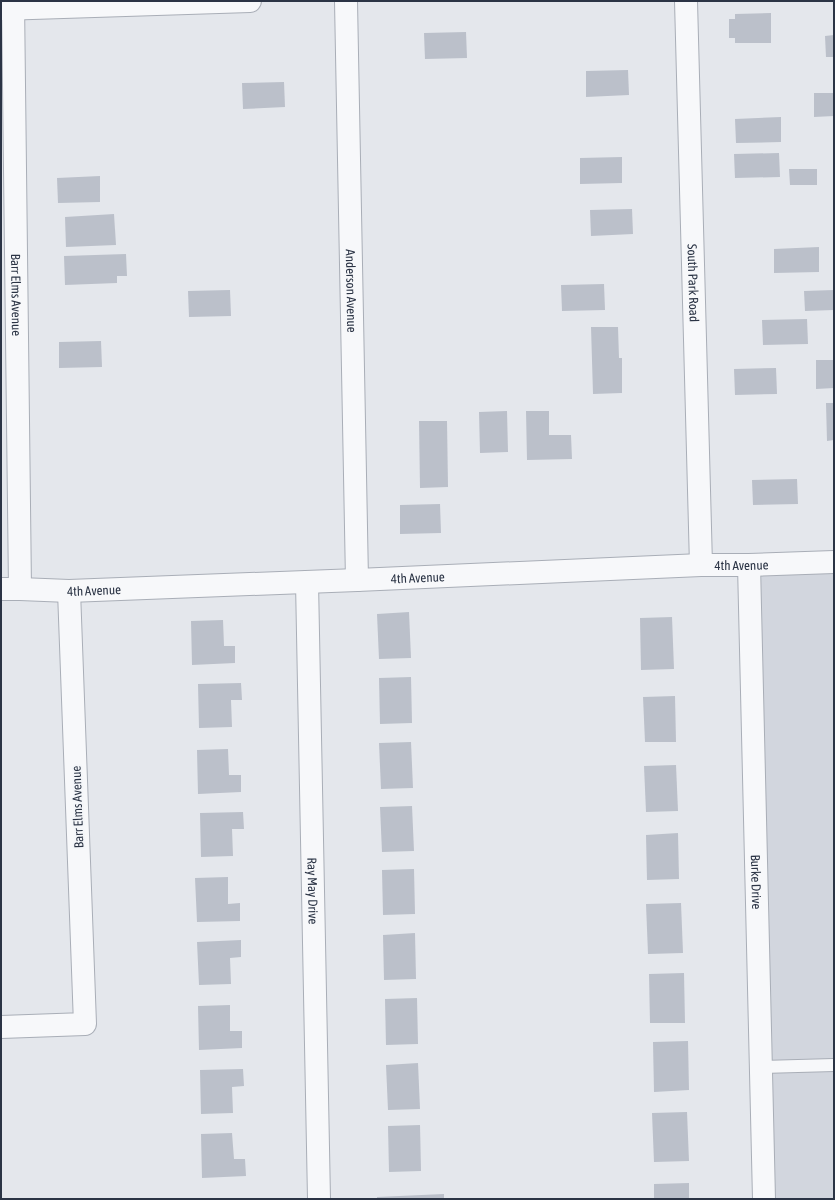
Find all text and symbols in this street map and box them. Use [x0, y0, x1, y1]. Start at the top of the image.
street label: South Park Road [684, 244, 702, 322]
street label: Anderson Avenue [343, 249, 359, 333]
street label: Barr Elms Avenue [8, 254, 24, 336]
street label: 4th Avenue [714, 557, 769, 573]
street label: 4th Avenue [390, 569, 445, 587]
street label: 4th Avenue [67, 582, 121, 599]
street label: Barr Elms Avenue [69, 765, 86, 848]
street label: Burke Drive [748, 854, 764, 910]
street label: Ray May Drive [304, 857, 321, 925]

